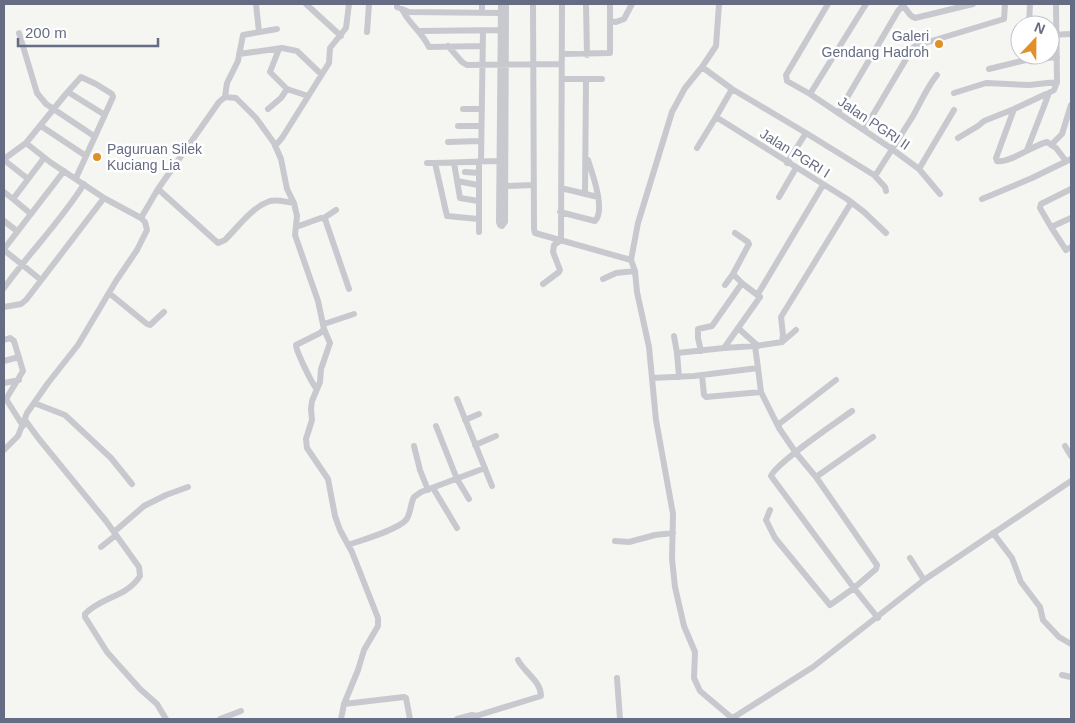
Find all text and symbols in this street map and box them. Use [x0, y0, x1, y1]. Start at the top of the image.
scale bar [18, 15, 158, 47]
north arrow [1010, 15, 1060, 65]
text: N [1032, 19, 1048, 37]
text: 200 m [25, 24, 67, 41]
place label: Galeri Gendang Hadroh [822, 28, 929, 60]
marker: Galeri Gendang Hadroh [933, 38, 945, 50]
street label: Jalan PGRI II [835, 93, 913, 153]
street label: Jalan PGRI I [757, 125, 833, 181]
place label: Paguruan Silek Kuciang Lia [107, 141, 203, 173]
marker: Paguruan Silek Kuciang Lia [91, 151, 103, 163]

